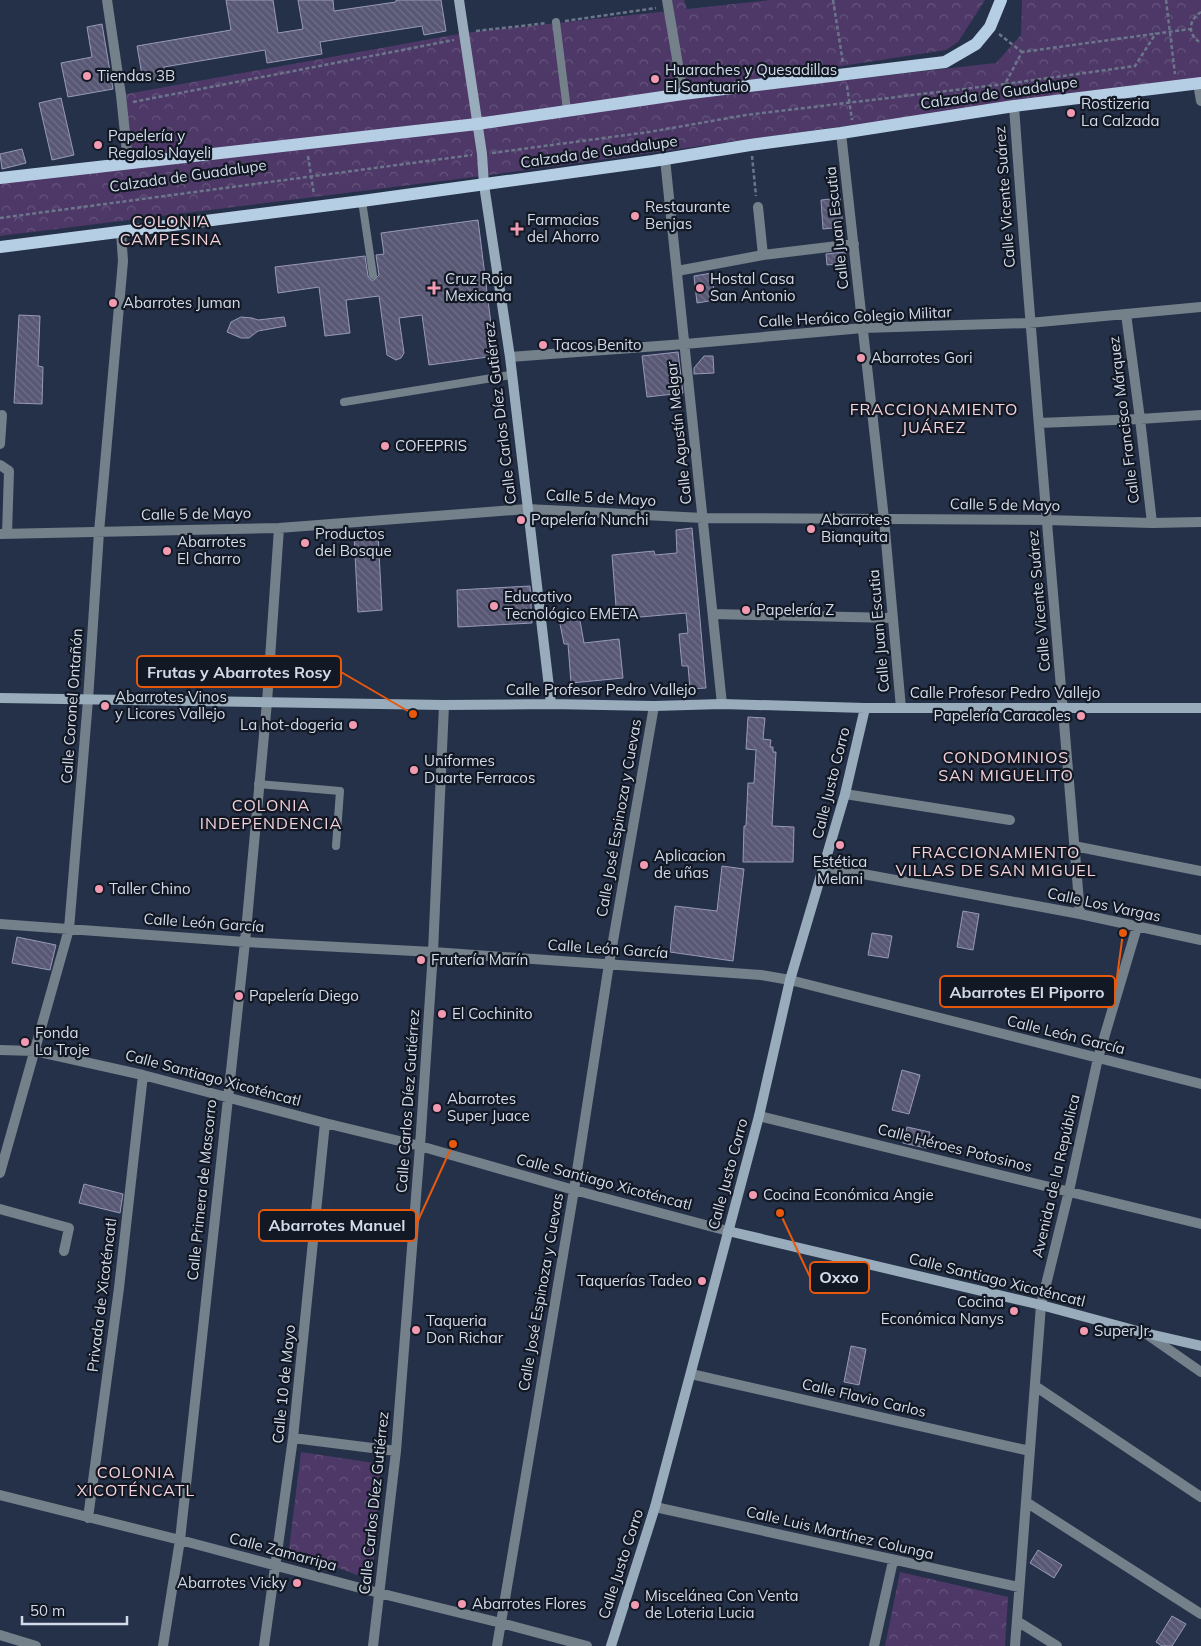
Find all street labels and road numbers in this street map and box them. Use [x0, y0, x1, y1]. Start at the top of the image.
street label: Calzada de Guadalupe [919, 72, 1079, 113]
street label: Calle Vicente Suárez [990, 125, 1019, 269]
street label: Calzada de Guadalupe [519, 131, 679, 172]
street label: Calzada de Guadalupe [108, 155, 268, 196]
street label: Calle Juan Escutia [821, 166, 852, 290]
street label: Calle Heróico Colegio Militar [758, 302, 953, 331]
street label: Calle Carlos Díez Gutiérrez [479, 320, 520, 506]
street label: Calle Francisco Márquez [1104, 335, 1143, 505]
street label: Calle Agustín Melgar [661, 360, 695, 506]
street label: Calle 5 de Mayo [545, 485, 657, 510]
street label: Calle 5 de Mayo [950, 494, 1060, 515]
street label: Calle 5 de Mayo [141, 503, 251, 524]
street label: Calle Vicente Suárez [1023, 529, 1054, 673]
street label: Calle Juan Escutia [864, 569, 893, 693]
street label: Calle Coronel Ontañón [57, 628, 86, 784]
street label: Calle Profesor Pedro Vallejo [506, 680, 696, 699]
street label: Calle Profesor Pedro Vallejo [910, 683, 1100, 702]
street label: Calle José Espinoza y Cuevas [592, 717, 645, 918]
street label: Calle Justo Corro [807, 725, 854, 841]
street label: Calle Los Vargas [1046, 883, 1163, 926]
street label: Calle León García [143, 909, 265, 936]
street label: Calle León García [547, 935, 669, 962]
street label: Calle Carlos Díez Gutiérrez [392, 1008, 423, 1193]
street label: Calle León García [1005, 1011, 1127, 1058]
street label: Calle Santiago Xicoténcatl [123, 1045, 303, 1110]
street label: Avenida de la República [1027, 1092, 1084, 1259]
street label: Calle Primera de Mascorro [183, 1098, 220, 1281]
street label: Calle Justo Corro [704, 1116, 752, 1232]
street label: Calle Héroes Potosinos [876, 1119, 1034, 1176]
street label: Calle Santiago Xicoténcatl [514, 1149, 694, 1214]
street label: Calle José Espinoza y Cuevas [514, 1191, 567, 1392]
street label: Privada de Xicoténcatl [83, 1217, 120, 1373]
street label: Calle Santiago Xicoténcatl [907, 1248, 1087, 1311]
street label: Calle 10 de Mayo [268, 1324, 299, 1444]
street label: Calle Flavio Carlos [800, 1374, 928, 1421]
street label: Calle Carlos Díez Gutiérrez [354, 1410, 393, 1595]
street label: Calle Luis Martínez Colunga [744, 1502, 936, 1563]
street label: Calle Justo Corro [594, 1506, 647, 1621]
street label: Calle Zamarripa [227, 1528, 339, 1575]

